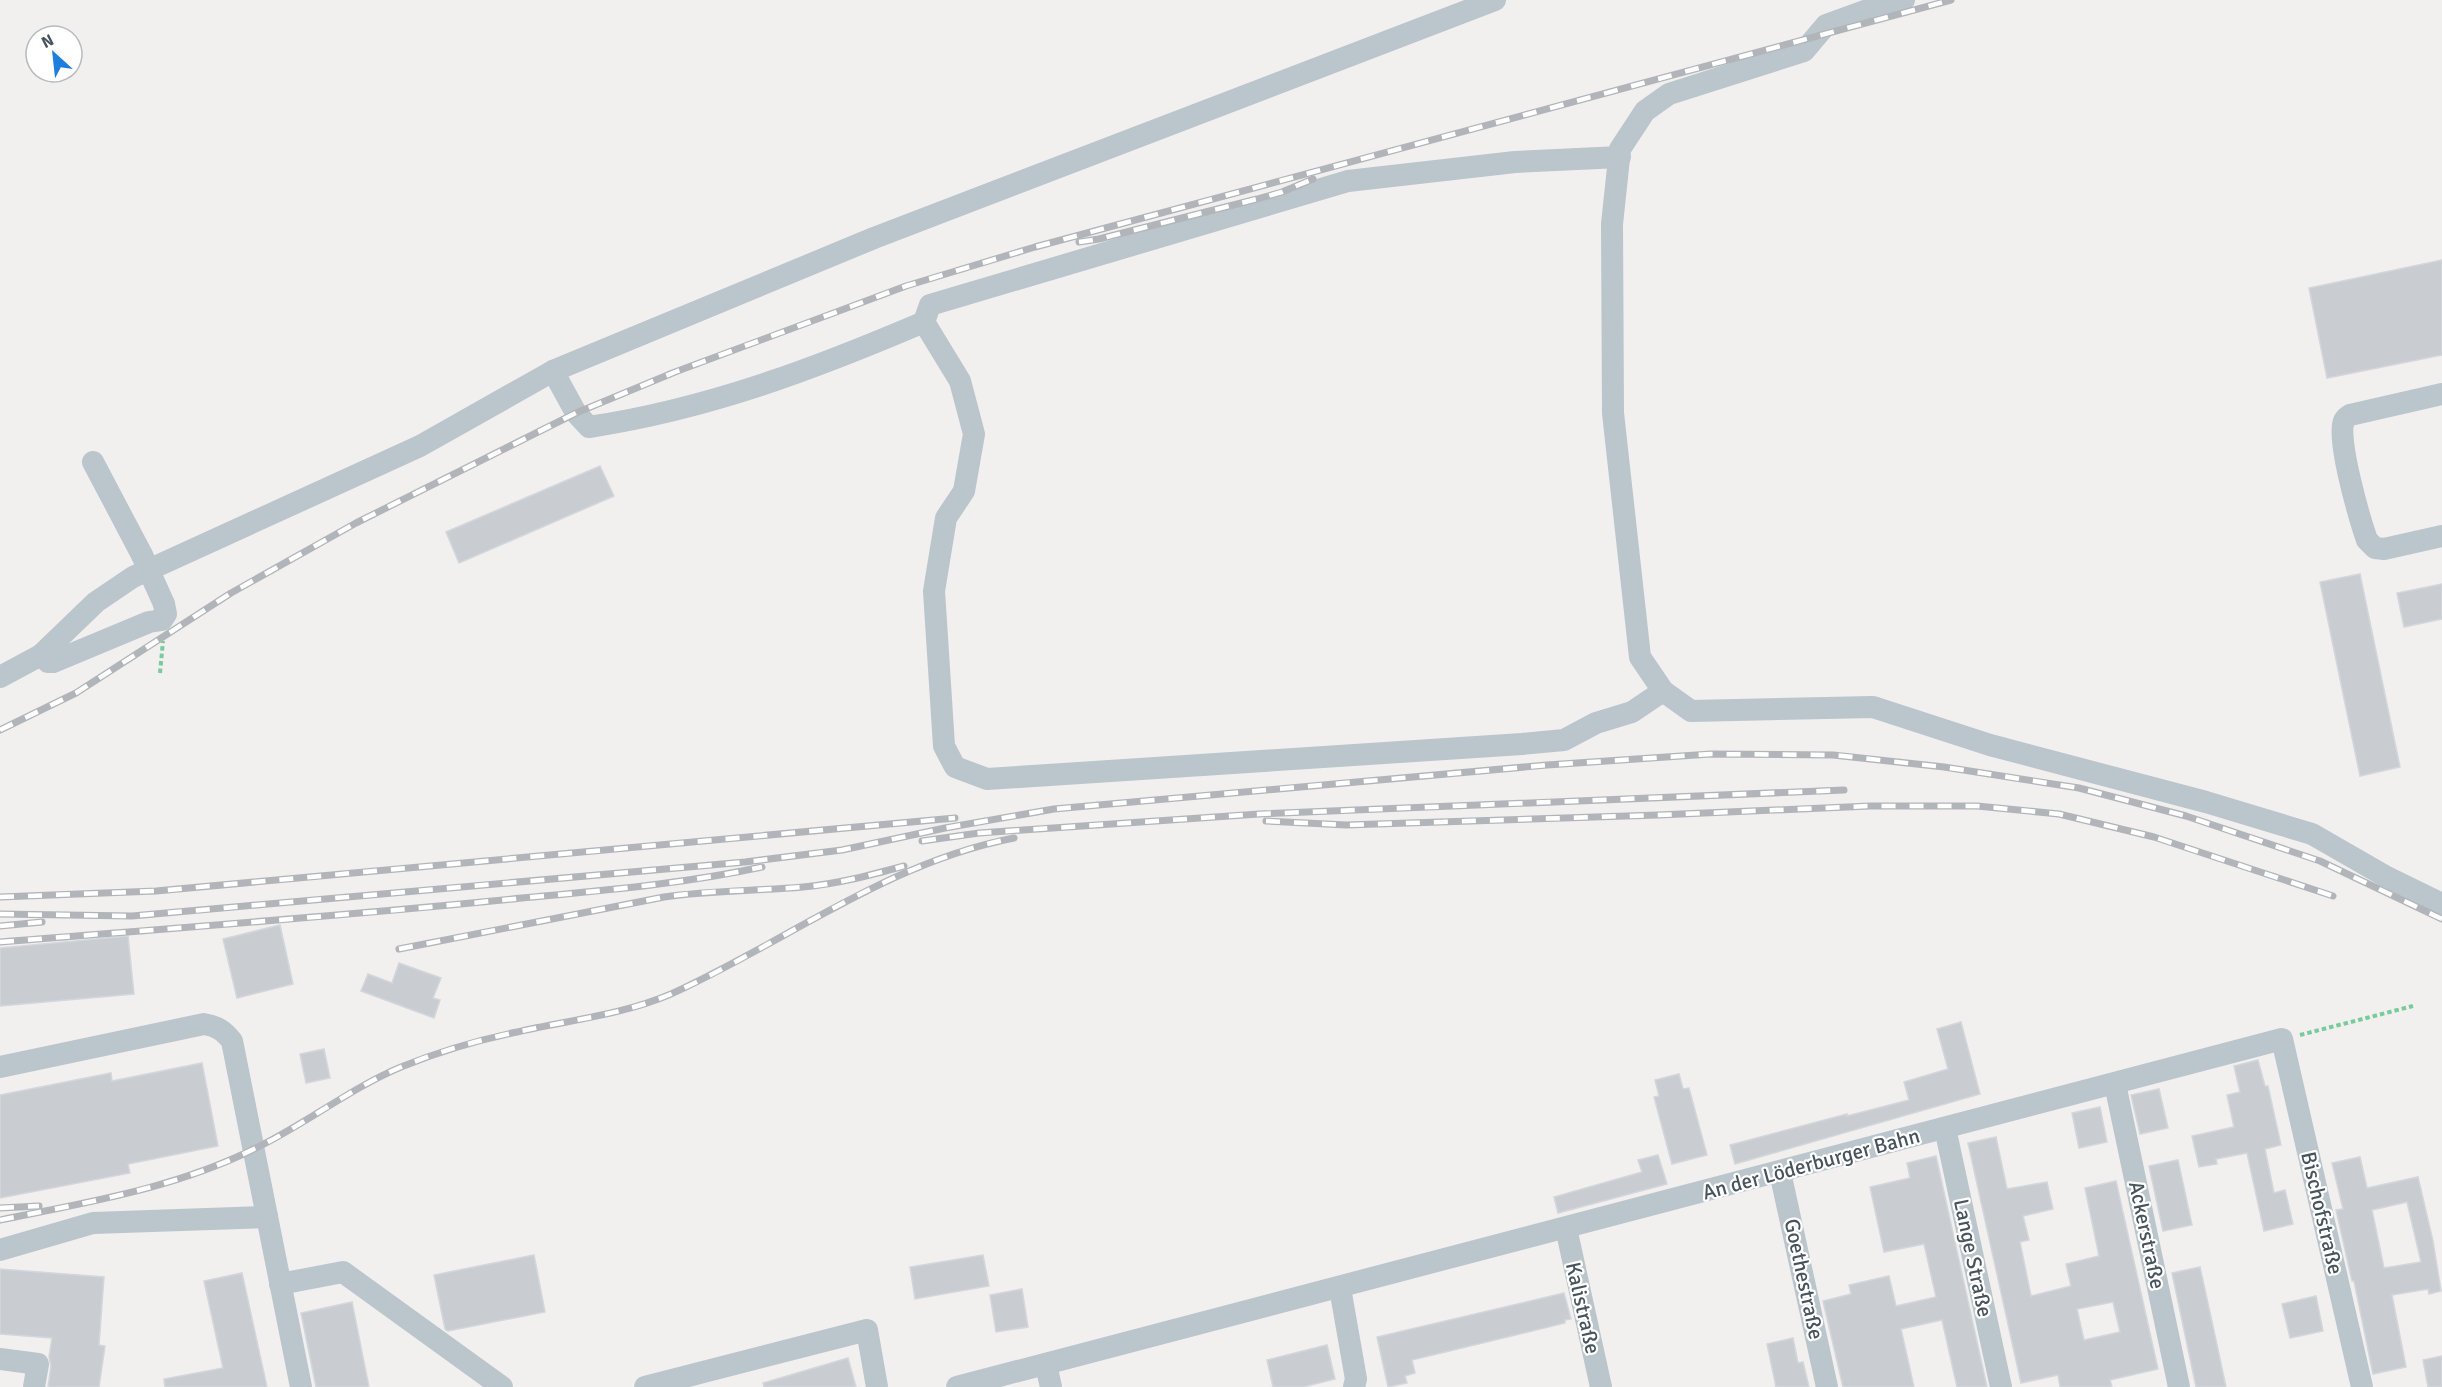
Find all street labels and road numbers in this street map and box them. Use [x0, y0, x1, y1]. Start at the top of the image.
street label: An der Löderburger Bahn [1699, 1122, 1923, 1206]
street label: Bischofstraße [2295, 1149, 2349, 1277]
street label: Ackerstraße [2123, 1179, 2171, 1291]
street label: Lange Straße [1948, 1197, 1998, 1319]
street label: Goethestraße [1779, 1216, 1829, 1342]
street label: Kalistraße [1560, 1260, 1606, 1356]

